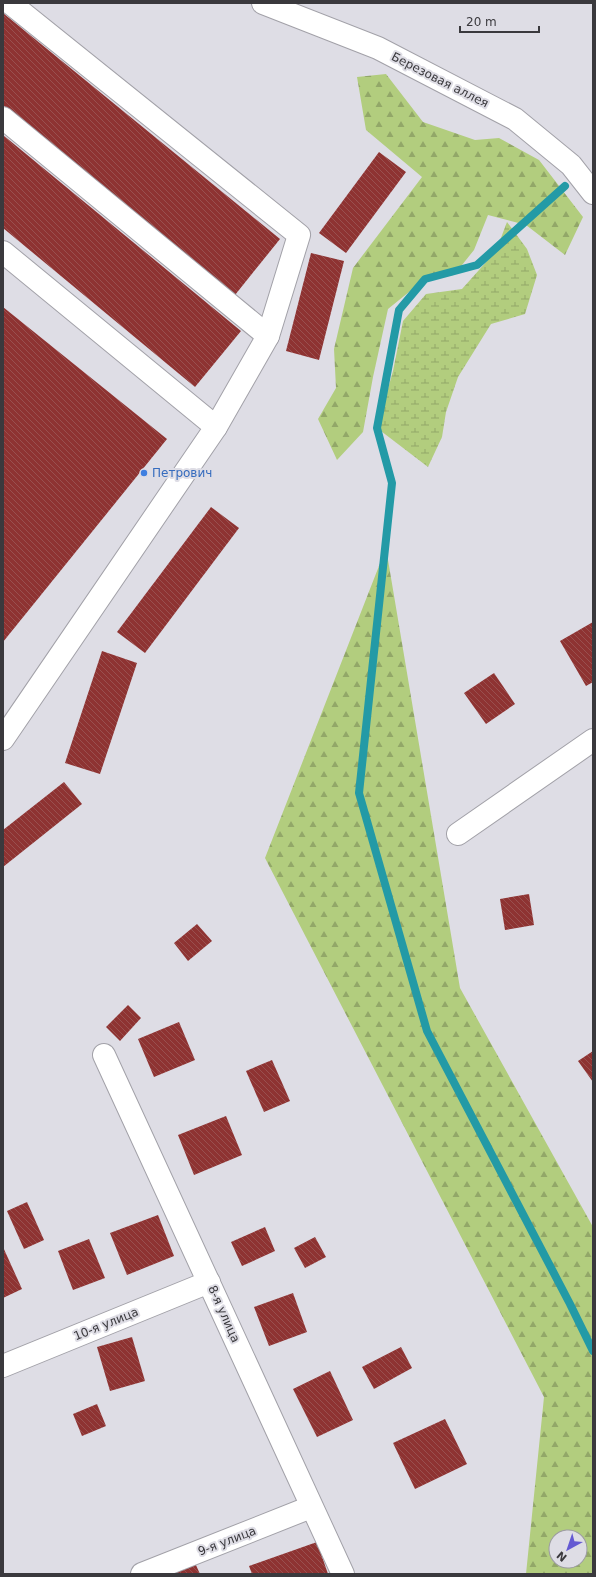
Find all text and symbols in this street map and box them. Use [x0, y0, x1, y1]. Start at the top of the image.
scale bar [460, 8, 539, 34]
text: 20 m [466, 15, 497, 29]
street label: Березовая аллея [389, 49, 491, 111]
place label: Петрович [152, 466, 212, 480]
marker: Петрович [139, 468, 149, 478]
street label: 8-я улица [205, 1283, 243, 1345]
street label: 10-я улица [72, 1305, 140, 1343]
street label: 9-я улица [196, 1524, 258, 1558]
north arrow [548, 1529, 588, 1569]
text: N [554, 1548, 570, 1564]

